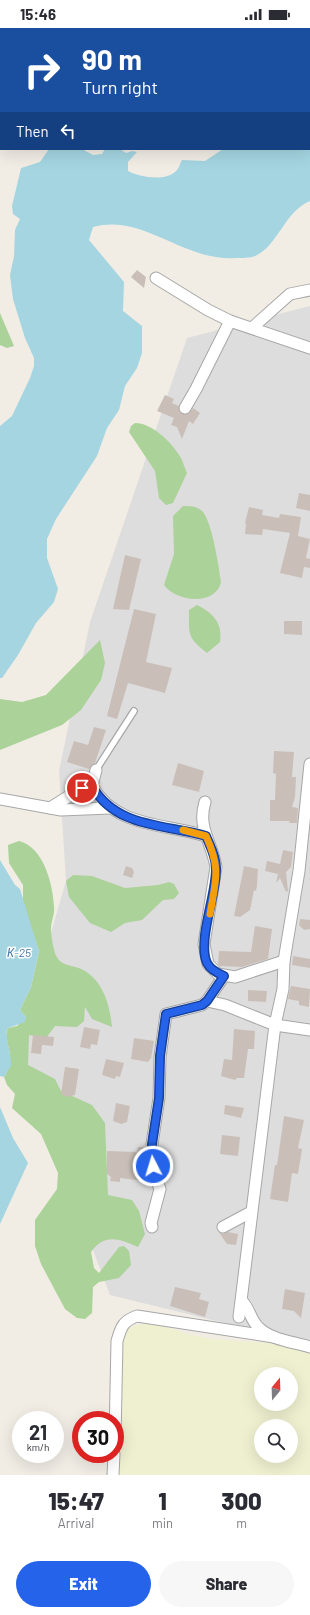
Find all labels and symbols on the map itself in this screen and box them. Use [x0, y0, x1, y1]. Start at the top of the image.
pin [65, 771, 99, 805]
water label: К-25 [7, 945, 31, 959]
position arrow [132, 1145, 174, 1187]
north arrow [254, 1367, 298, 1411]
speed limit sign: 30 [72, 1411, 124, 1463]

